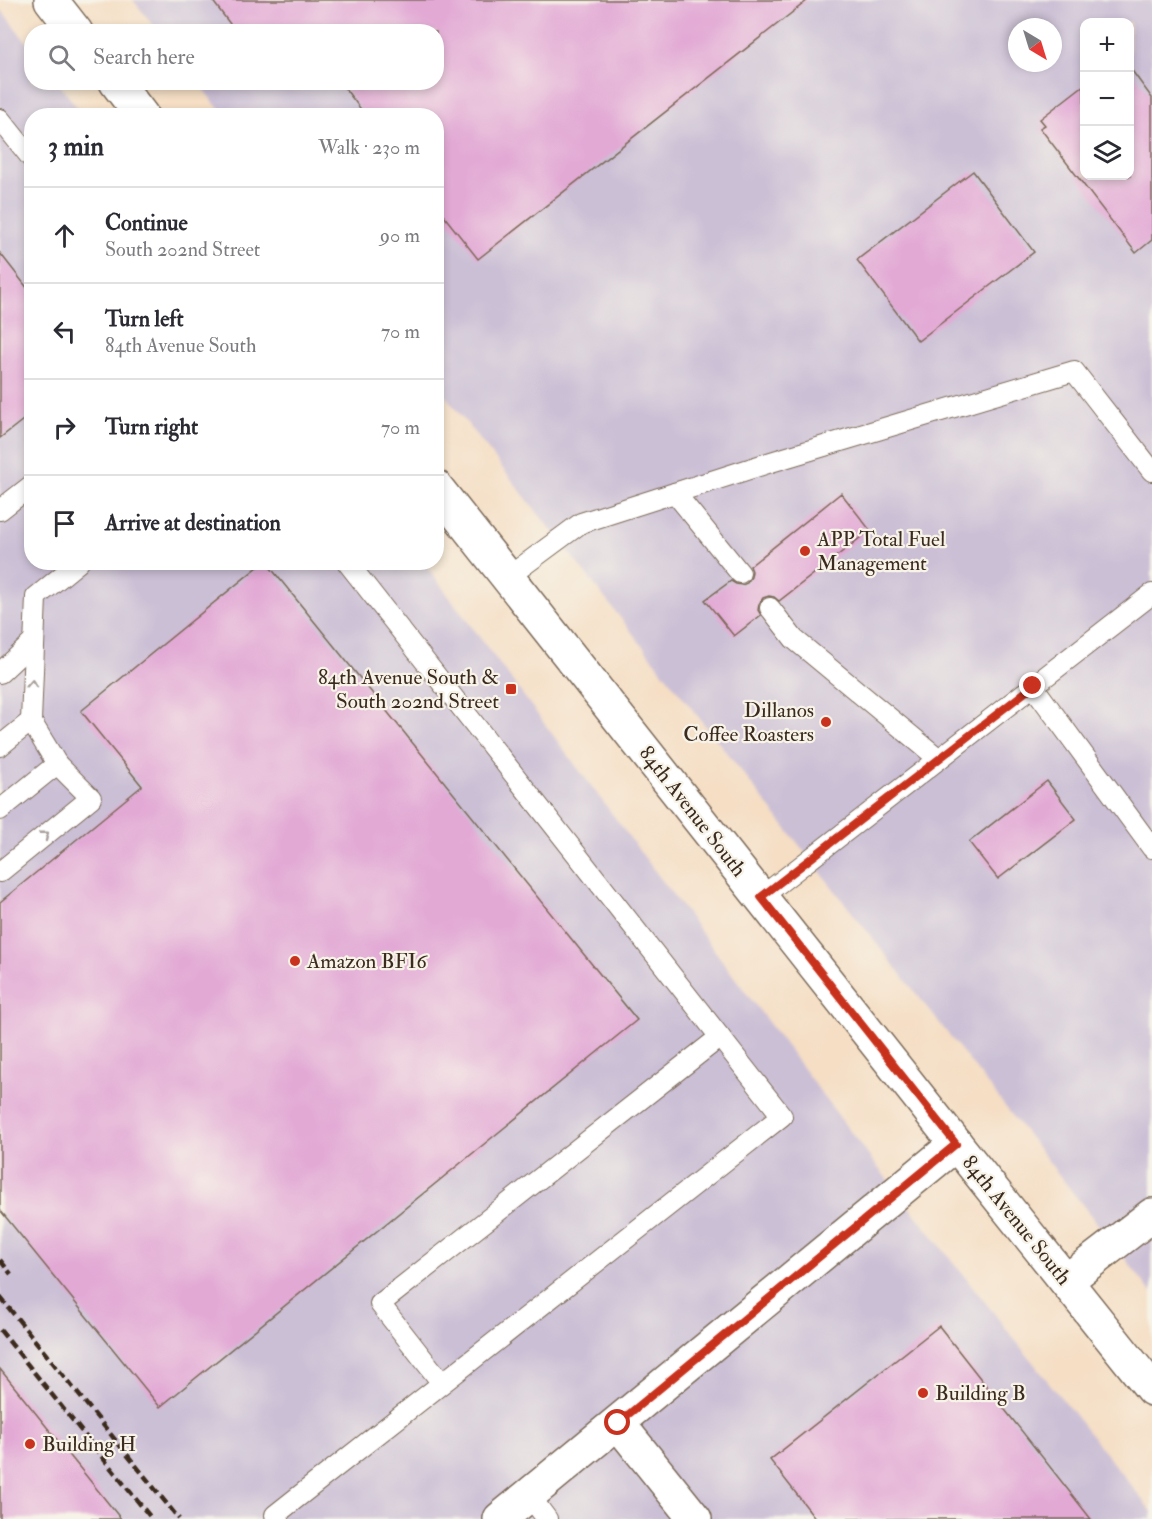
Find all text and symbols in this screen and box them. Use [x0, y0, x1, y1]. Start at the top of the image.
north arrow [1008, 18, 1062, 72]
map controls [1080, 18, 1134, 180]
button: + [1080, 18, 1134, 72]
search box [24, 24, 444, 90]
icon: search [45, 41, 78, 74]
text: Search here [93, 43, 195, 71]
button: − [1080, 72, 1134, 126]
button: layers [1080, 126, 1134, 180]
text: 3 min [48, 131, 104, 163]
text: Walk · 230 m [318, 135, 420, 160]
text: Continue [105, 209, 188, 237]
icon: ahead [48, 219, 81, 252]
text: 90 m [380, 223, 420, 248]
text: South 202nd Street [105, 237, 260, 262]
text: Turn left [105, 305, 184, 333]
icon: left [48, 315, 81, 348]
text: 70 m [381, 319, 420, 344]
text: 84th Avenue South [105, 333, 256, 358]
icon: right [48, 411, 81, 444]
text: Turn right [105, 413, 198, 441]
text: 70 m [381, 415, 420, 440]
icon: arrive [48, 507, 81, 540]
text: Arrive at destination [105, 509, 281, 537]
place label: APP Total Fuel Management [816, 526, 946, 577]
marker: APP Total Fuel Management [798, 544, 812, 558]
place label: 84th Avenue South & South 202nd Street [318, 664, 499, 715]
route end [1019, 672, 1045, 698]
one-way arrow [26, 679, 39, 688]
marker: 84th Avenue South & South 202nd Street [504, 682, 518, 696]
place label: Dillanos Coffee Roasters [683, 697, 814, 748]
marker: Dillanos Coffee Roasters [819, 715, 833, 729]
street label: 84th Avenue South [633, 740, 752, 882]
one-way arrow [38, 832, 49, 843]
place label: Amazon BFI6 [306, 948, 428, 975]
marker: Amazon BFI6 [288, 954, 302, 968]
street label: 84th Avenue South [956, 1150, 1077, 1291]
place label: Building B [935, 1380, 1026, 1407]
marker: Building B [916, 1386, 930, 1400]
route start [604, 1409, 630, 1435]
place label: Building H [42, 1431, 136, 1458]
marker: Building H [23, 1437, 37, 1451]

